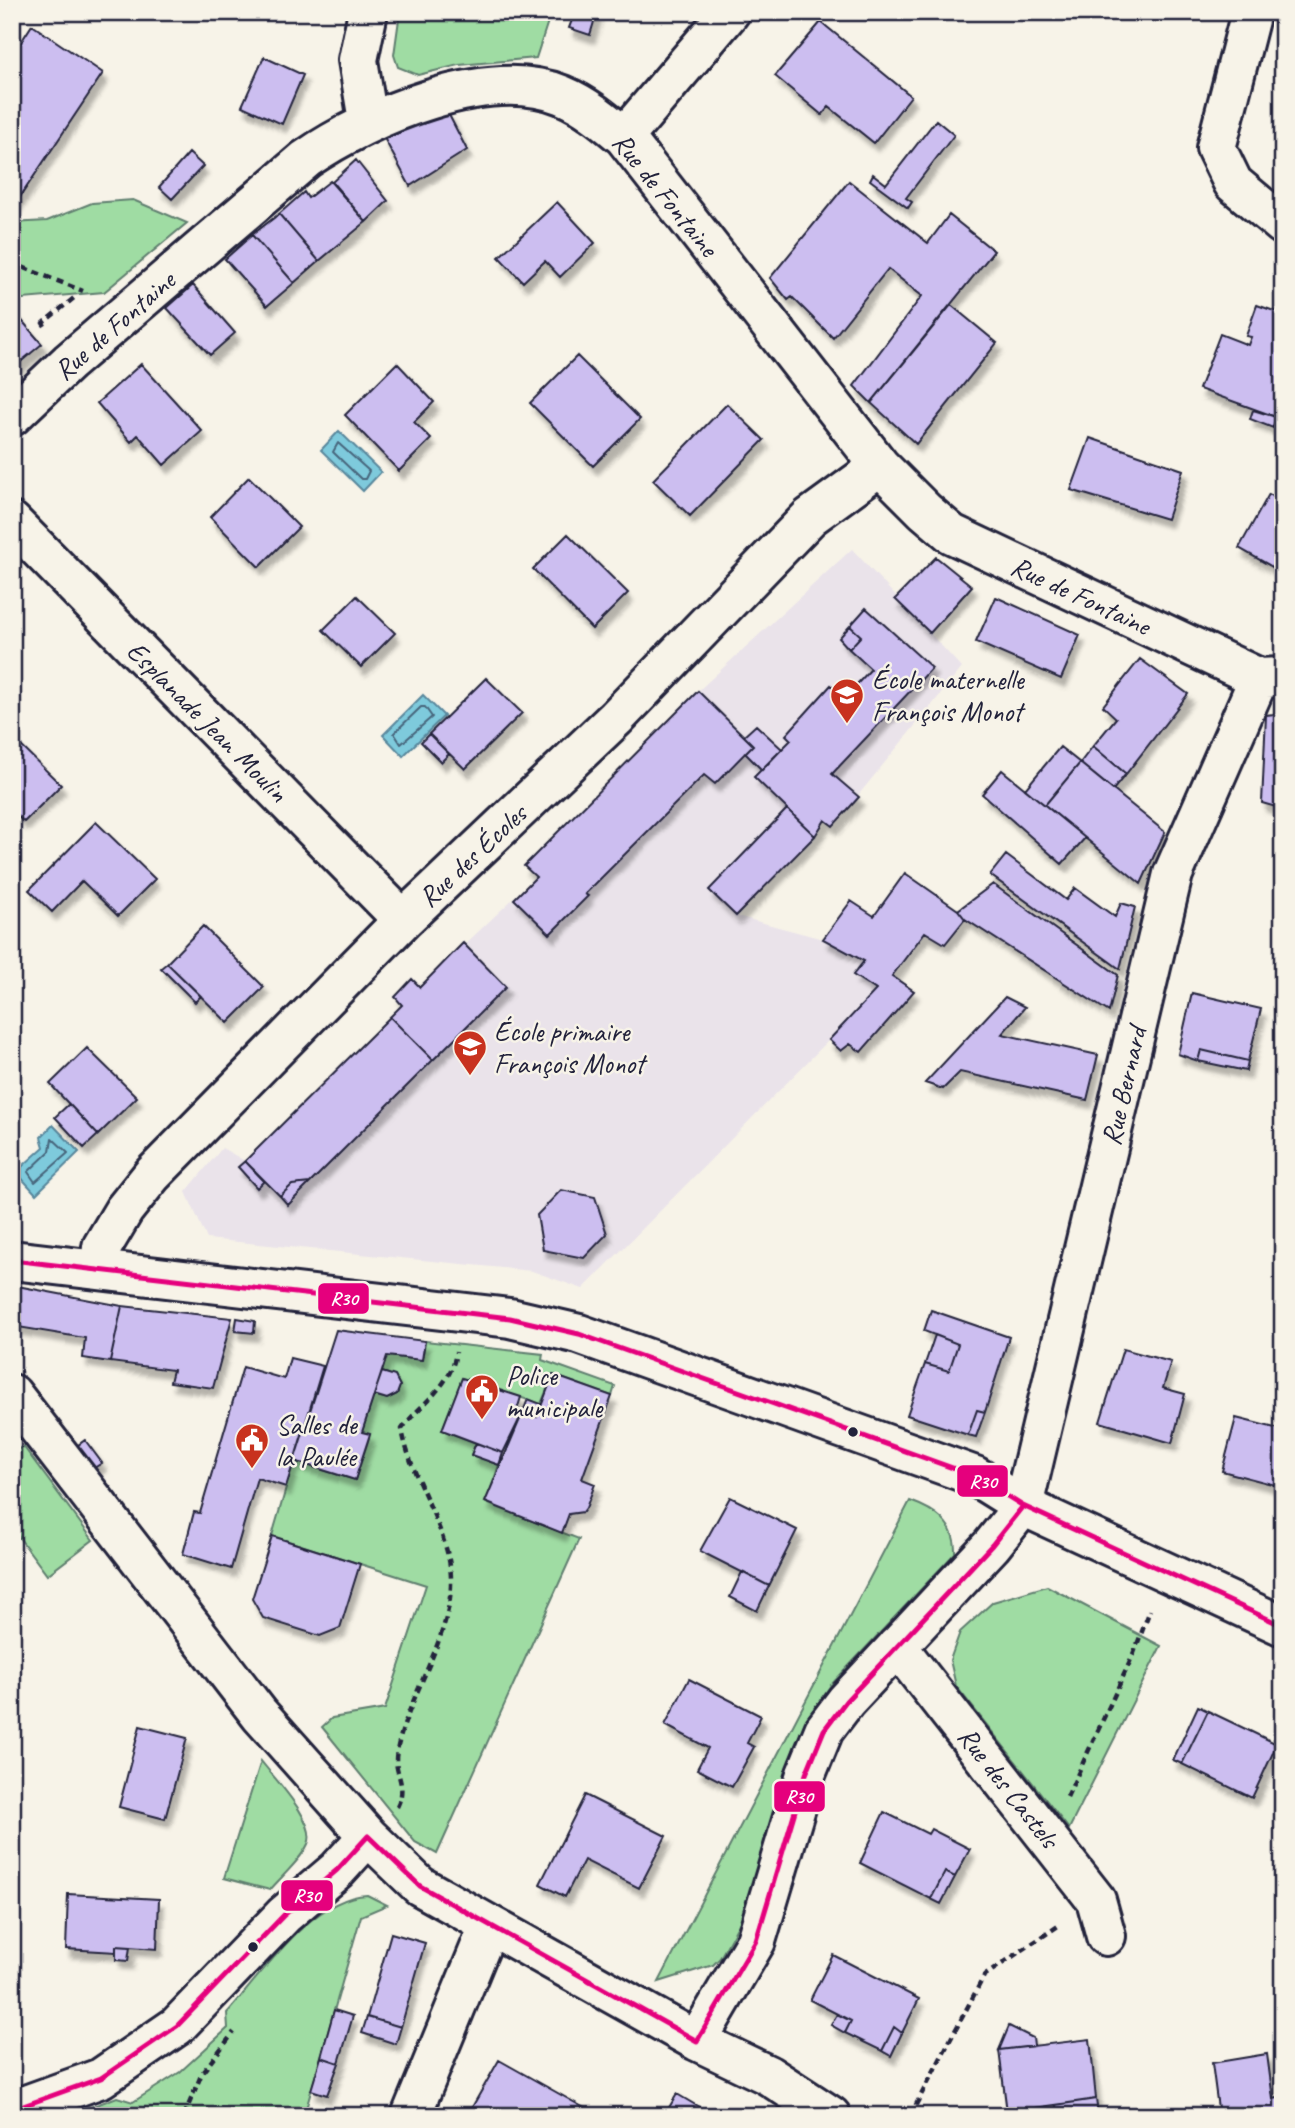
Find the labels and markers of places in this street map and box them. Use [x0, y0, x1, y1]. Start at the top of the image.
place label: École maternelle François Monot [872, 662, 1026, 729]
school or university icon: École maternelle François Monot [828, 676, 866, 725]
place label: École primaire François Monot [494, 1014, 648, 1081]
school or university icon: École primaire François Monot [451, 1028, 489, 1077]
place label: Police municipale [506, 1358, 604, 1425]
public building icon: Police municipale [463, 1372, 501, 1421]
place label: Salles de la Paulée [276, 1407, 358, 1474]
public building icon: Salles de la Paulée [233, 1421, 271, 1470]
unlabelled marker [846, 1425, 860, 1439]
unlabelled marker [246, 1940, 260, 1954]

